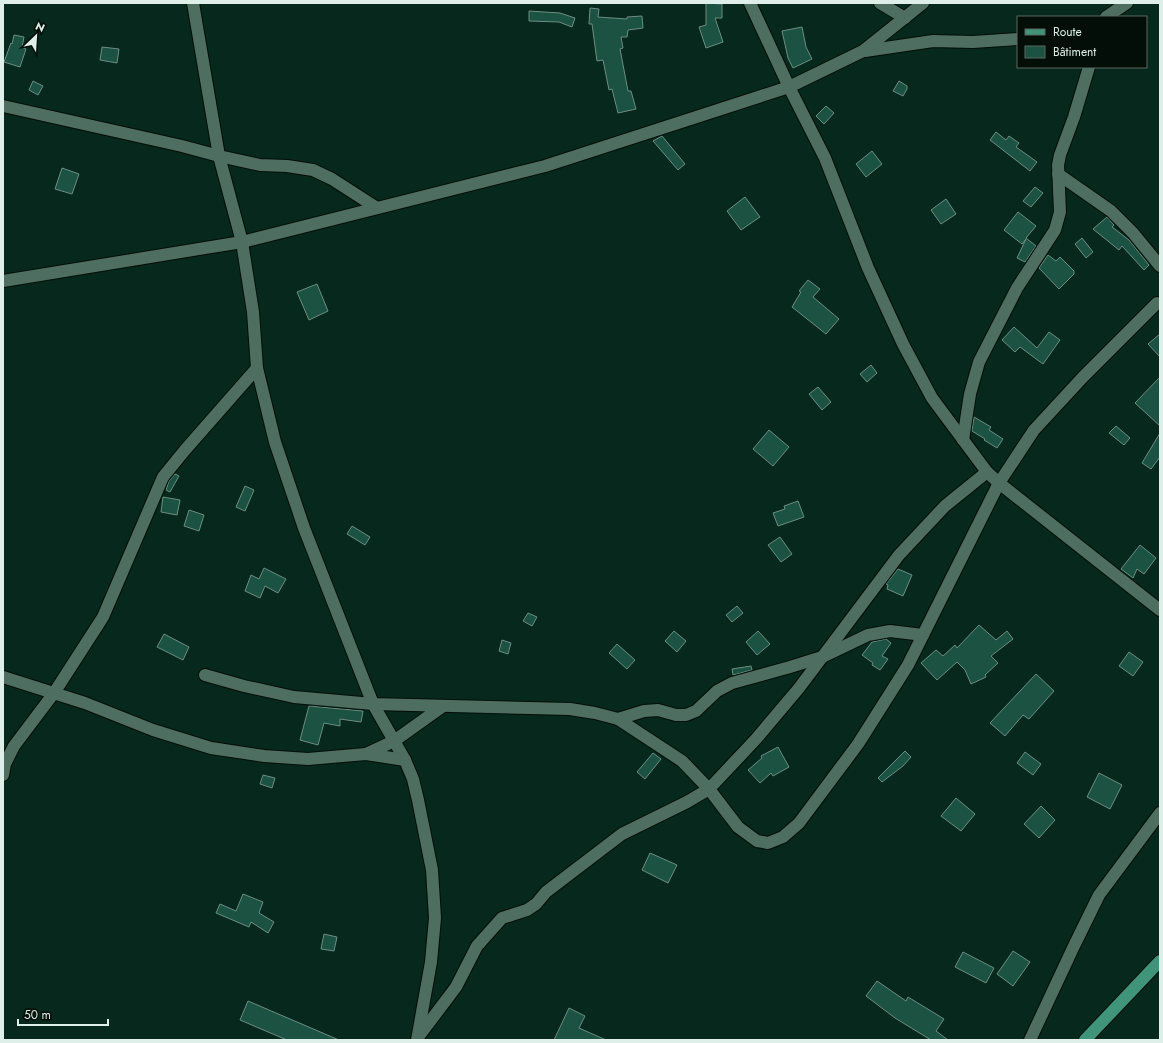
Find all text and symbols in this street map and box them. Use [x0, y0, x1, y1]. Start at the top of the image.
north arrow [16, 16, 56, 56]
legend [1017, 16, 1147, 68]
text: N [33, 18, 48, 36]
text: Route [1053, 23, 1082, 41]
text: Bâtiment [1053, 43, 1096, 61]
scale bar [18, 1001, 108, 1027]
text: 50 m [24, 1006, 51, 1024]

